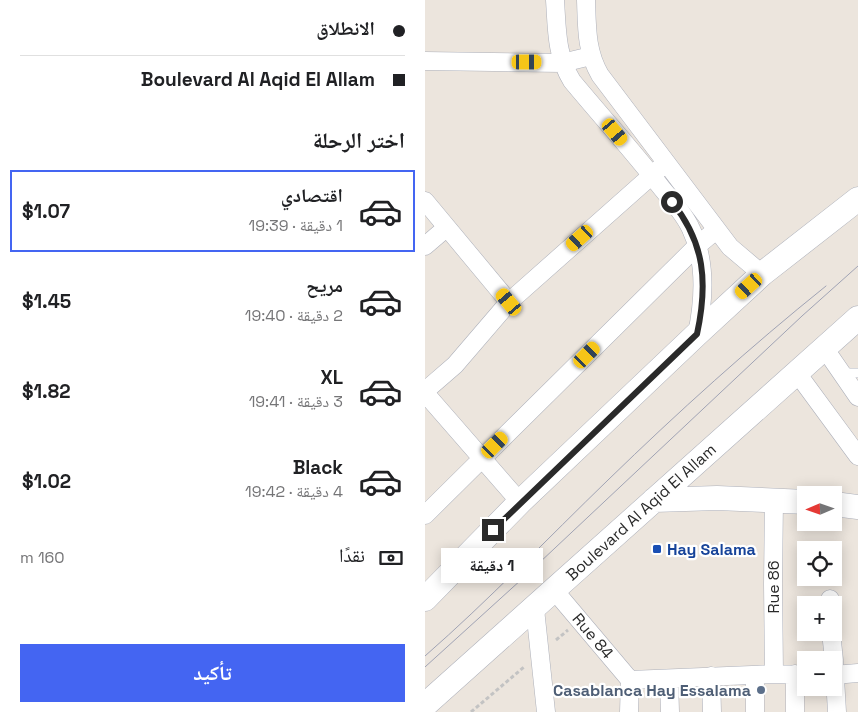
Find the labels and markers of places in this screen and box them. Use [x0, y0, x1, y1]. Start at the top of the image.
place label: Hay Salama [667, 539, 756, 560]
marker: Hay Salama [651, 543, 663, 555]
place label: Casablanca Hay Essalama [553, 680, 751, 701]
marker: Casablanca Hay Essalama [755, 684, 767, 696]

